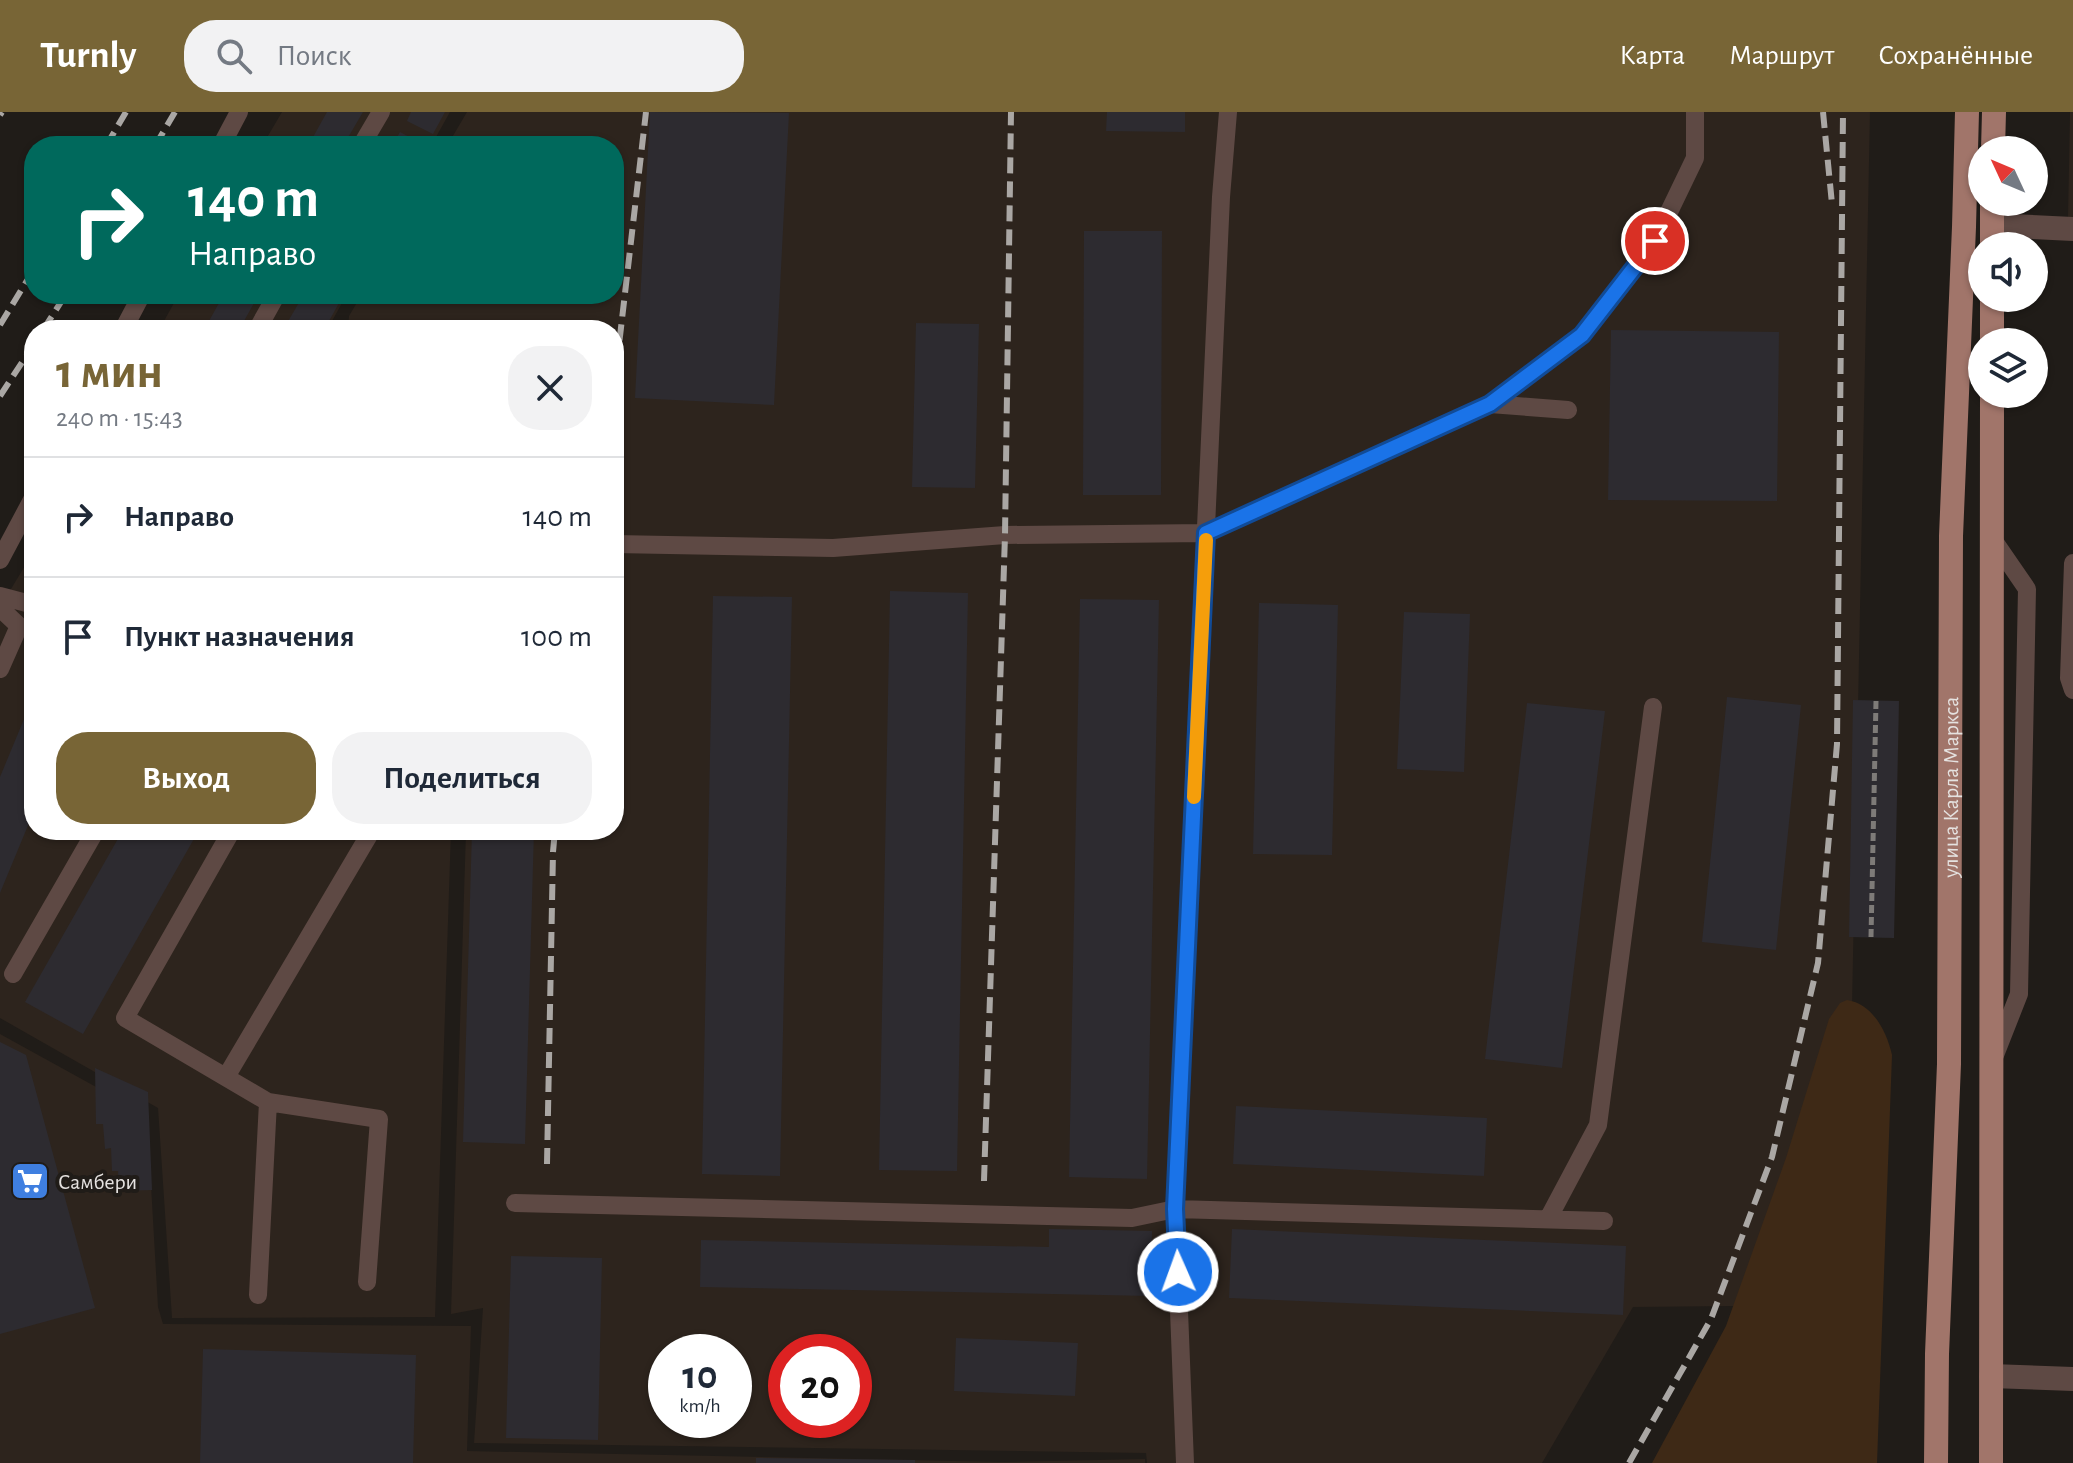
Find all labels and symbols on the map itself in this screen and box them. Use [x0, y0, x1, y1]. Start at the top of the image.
north arrow [1968, 136, 2048, 216]
pin [1621, 207, 1689, 275]
street label: улица Карла Маркса [1940, 697, 1962, 879]
supermarket icon: Самбери [9, 1160, 51, 1202]
place label: Самбери [58, 1171, 137, 1193]
position arrow [1136, 1230, 1220, 1314]
speed limit sign: 20 [768, 1334, 872, 1438]

